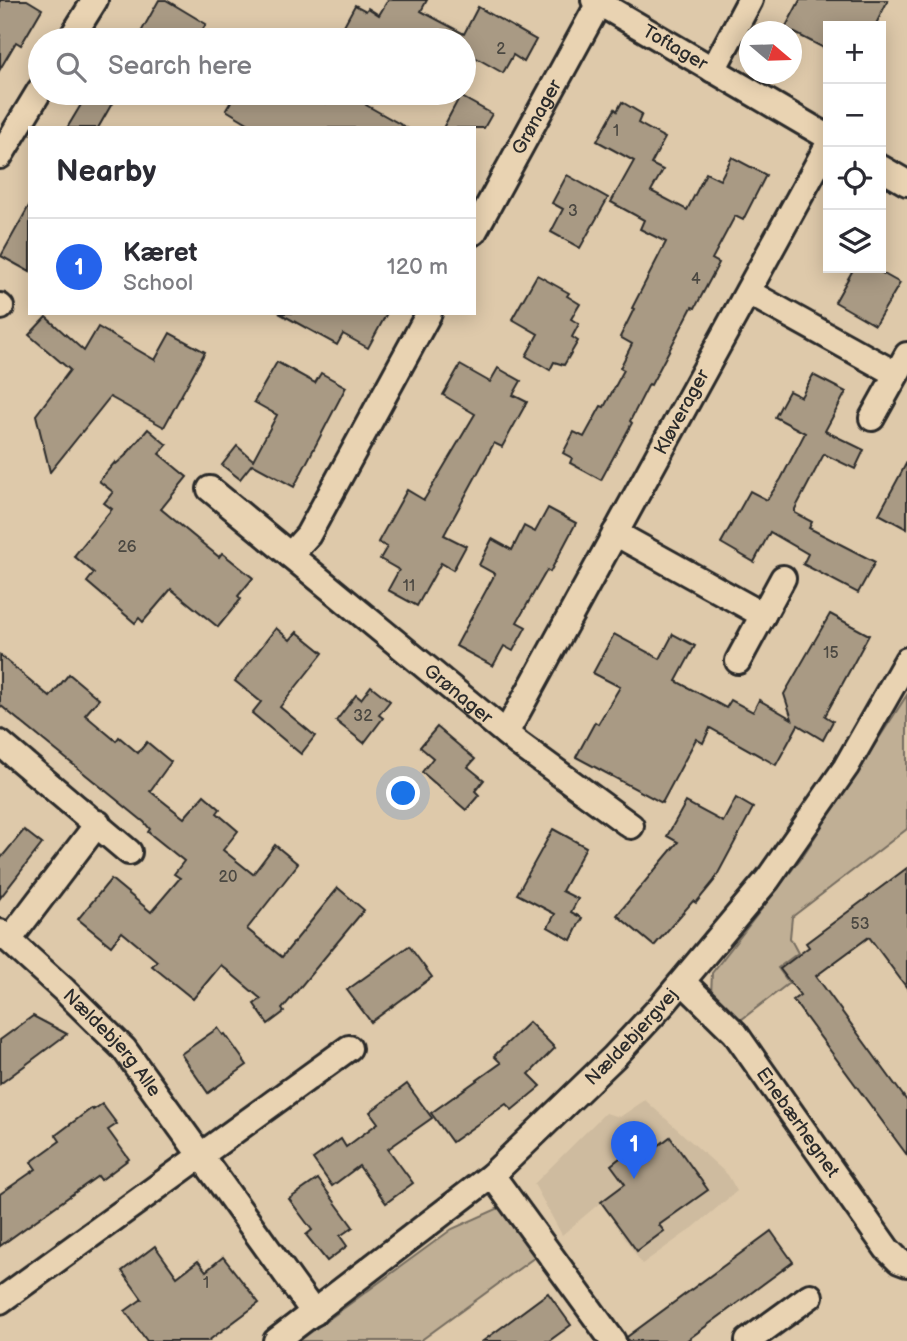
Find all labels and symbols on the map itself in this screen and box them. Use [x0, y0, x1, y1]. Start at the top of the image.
street label: Toftager [639, 20, 713, 76]
north arrow [739, 21, 802, 84]
house number: 2 [496, 40, 506, 59]
street label: Grønager [507, 74, 567, 159]
house number: 1 [613, 122, 619, 141]
house number: 3 [568, 202, 578, 221]
house number: 4 [691, 270, 701, 289]
street label: Kløverager [649, 364, 715, 459]
house number: 26 [117, 538, 137, 557]
house number: 11 [403, 577, 415, 596]
house number: 15 [823, 644, 839, 663]
street label: Grønager [419, 659, 498, 730]
house number: 32 [353, 707, 373, 726]
your location [386, 776, 420, 810]
house number: 20 [219, 868, 237, 887]
house number: 53 [850, 915, 870, 934]
street label: Nældebjergvej [580, 983, 683, 1090]
street label: Nældebjerg Alle [58, 984, 166, 1101]
street label: Enebærhegnet [751, 1063, 844, 1182]
pin: 1 [611, 1121, 657, 1179]
house number: 1 [203, 1274, 209, 1293]

